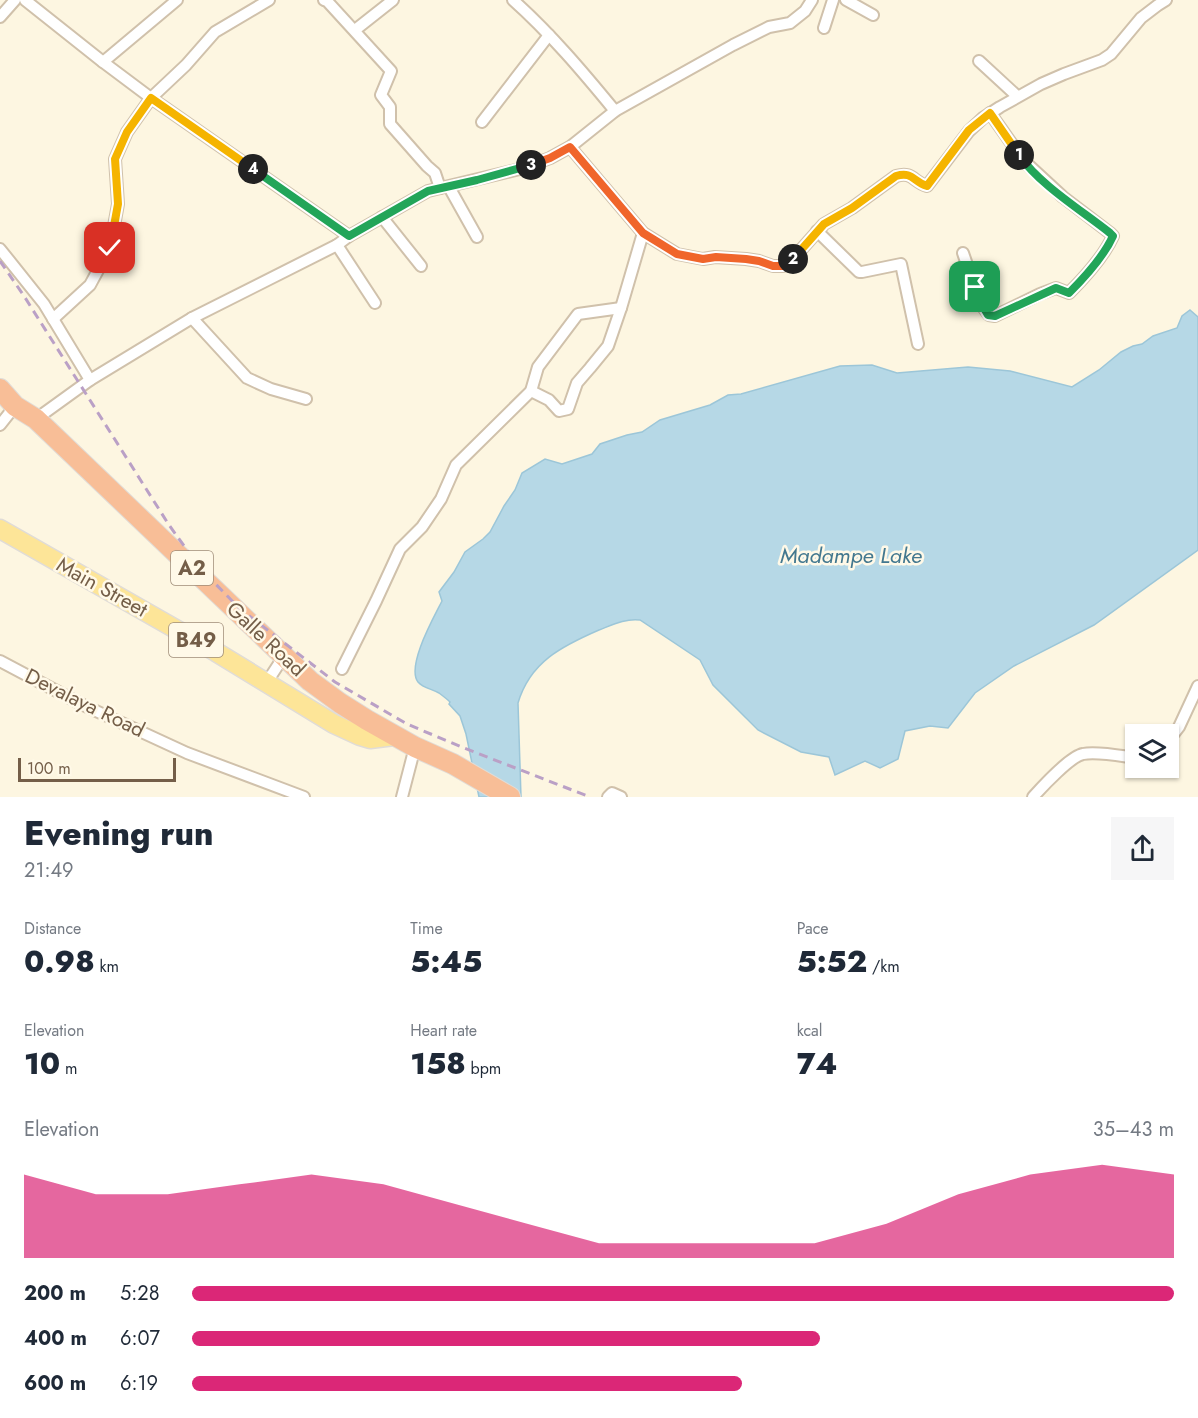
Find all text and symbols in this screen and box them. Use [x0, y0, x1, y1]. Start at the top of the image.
pin: 1 [1004, 140, 1034, 170]
text: 1 [1015, 143, 1023, 166]
pin: 3 [516, 150, 546, 180]
text: 3 [526, 153, 536, 176]
pin: 4 [238, 154, 268, 184]
text: 4 [247, 157, 259, 180]
pin [84, 222, 135, 273]
icon: check [93, 231, 126, 264]
pin: 2 [778, 244, 808, 274]
text: 2 [788, 247, 798, 270]
pin [949, 261, 1000, 312]
icon: arrive [958, 270, 991, 303]
water label: Madampe Lake [780, 539, 922, 571]
street label: Main Street [51, 550, 153, 624]
road number: A2 [171, 551, 213, 585]
street label: Galle Road [220, 594, 312, 684]
road number: B49 [169, 623, 223, 657]
street label: Devalaya Road [20, 661, 150, 745]
map controls [1125, 724, 1179, 778]
button: layers [1125, 724, 1179, 778]
scale bar [18, 755, 176, 782]
text: 100 m [27, 757, 71, 780]
text: Evening run [24, 810, 214, 857]
button: share [1111, 817, 1174, 880]
text: 21:49 [24, 856, 74, 885]
text: Distance [24, 917, 81, 940]
text: Time [410, 917, 443, 940]
text: Pace [797, 917, 829, 940]
text: 0.98 [24, 940, 95, 983]
text: 5:45 [410, 940, 482, 983]
text: 5:52 [797, 940, 867, 983]
text: km [95, 955, 119, 978]
text: /km [867, 955, 900, 978]
text: Elevation [24, 1019, 84, 1042]
text: Heart rate [410, 1019, 477, 1042]
text: kcal [797, 1019, 822, 1042]
text: 10 [24, 1042, 60, 1085]
text: 158 [410, 1042, 466, 1085]
text: 74 [797, 1042, 837, 1085]
text: m [60, 1057, 78, 1080]
text: bpm [466, 1057, 501, 1080]
text: Elevation [24, 1115, 99, 1144]
text: 35–43 m [1093, 1115, 1174, 1144]
text: 200 m [24, 1279, 86, 1308]
text: 5:28 [120, 1279, 160, 1308]
text: 400 m [24, 1324, 87, 1353]
text: 6:07 [120, 1324, 160, 1353]
text: 600 m [24, 1369, 86, 1398]
text: 6:19 [120, 1369, 158, 1398]

